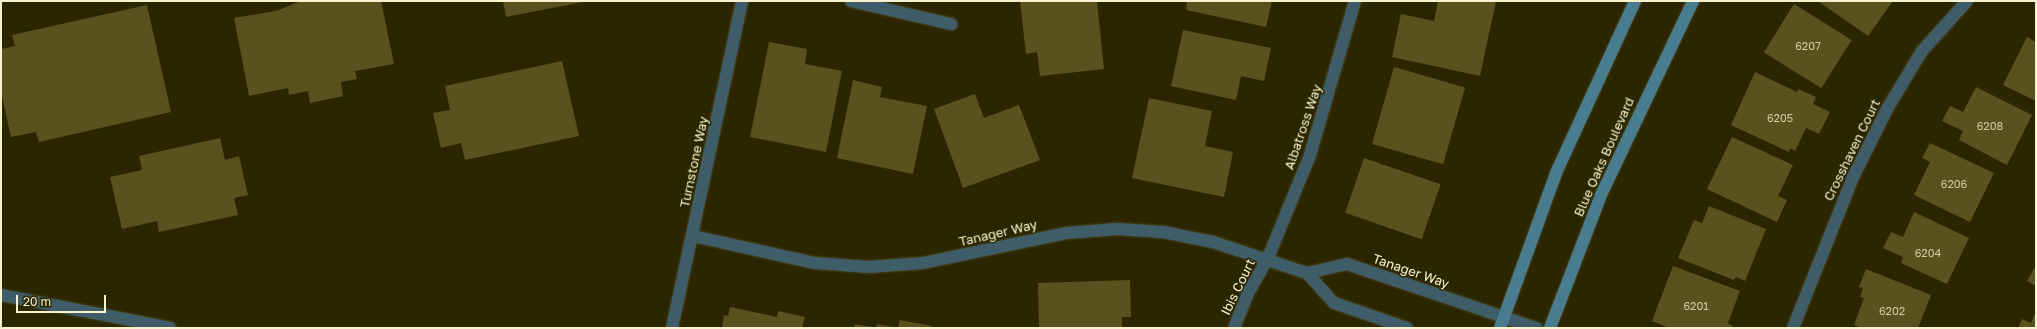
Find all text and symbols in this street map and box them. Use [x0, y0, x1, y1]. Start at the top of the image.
house number: 6207 [1795, 39, 1821, 53]
street label: Albatross Way [1281, 82, 1325, 172]
street label: Blue Oaks Boulevard [1571, 95, 1637, 219]
street label: Crosshaven Court [1821, 97, 1883, 203]
house number: 6205 [1767, 111, 1793, 125]
street label: Turnstone Way [677, 115, 711, 209]
house number: 6208 [1977, 119, 2003, 133]
house number: 6206 [1941, 177, 1967, 191]
street label: Tanager Way [957, 216, 1039, 250]
house number: 6204 [1915, 246, 1941, 260]
street label: Tanager Way [1371, 251, 1451, 291]
street label: Ibis Court [1218, 256, 1258, 318]
scale bar [18, 287, 108, 313]
text: 20 m [23, 294, 51, 309]
house number: 6201 [1683, 299, 1709, 313]
house number: 6202 [1879, 304, 1905, 318]

